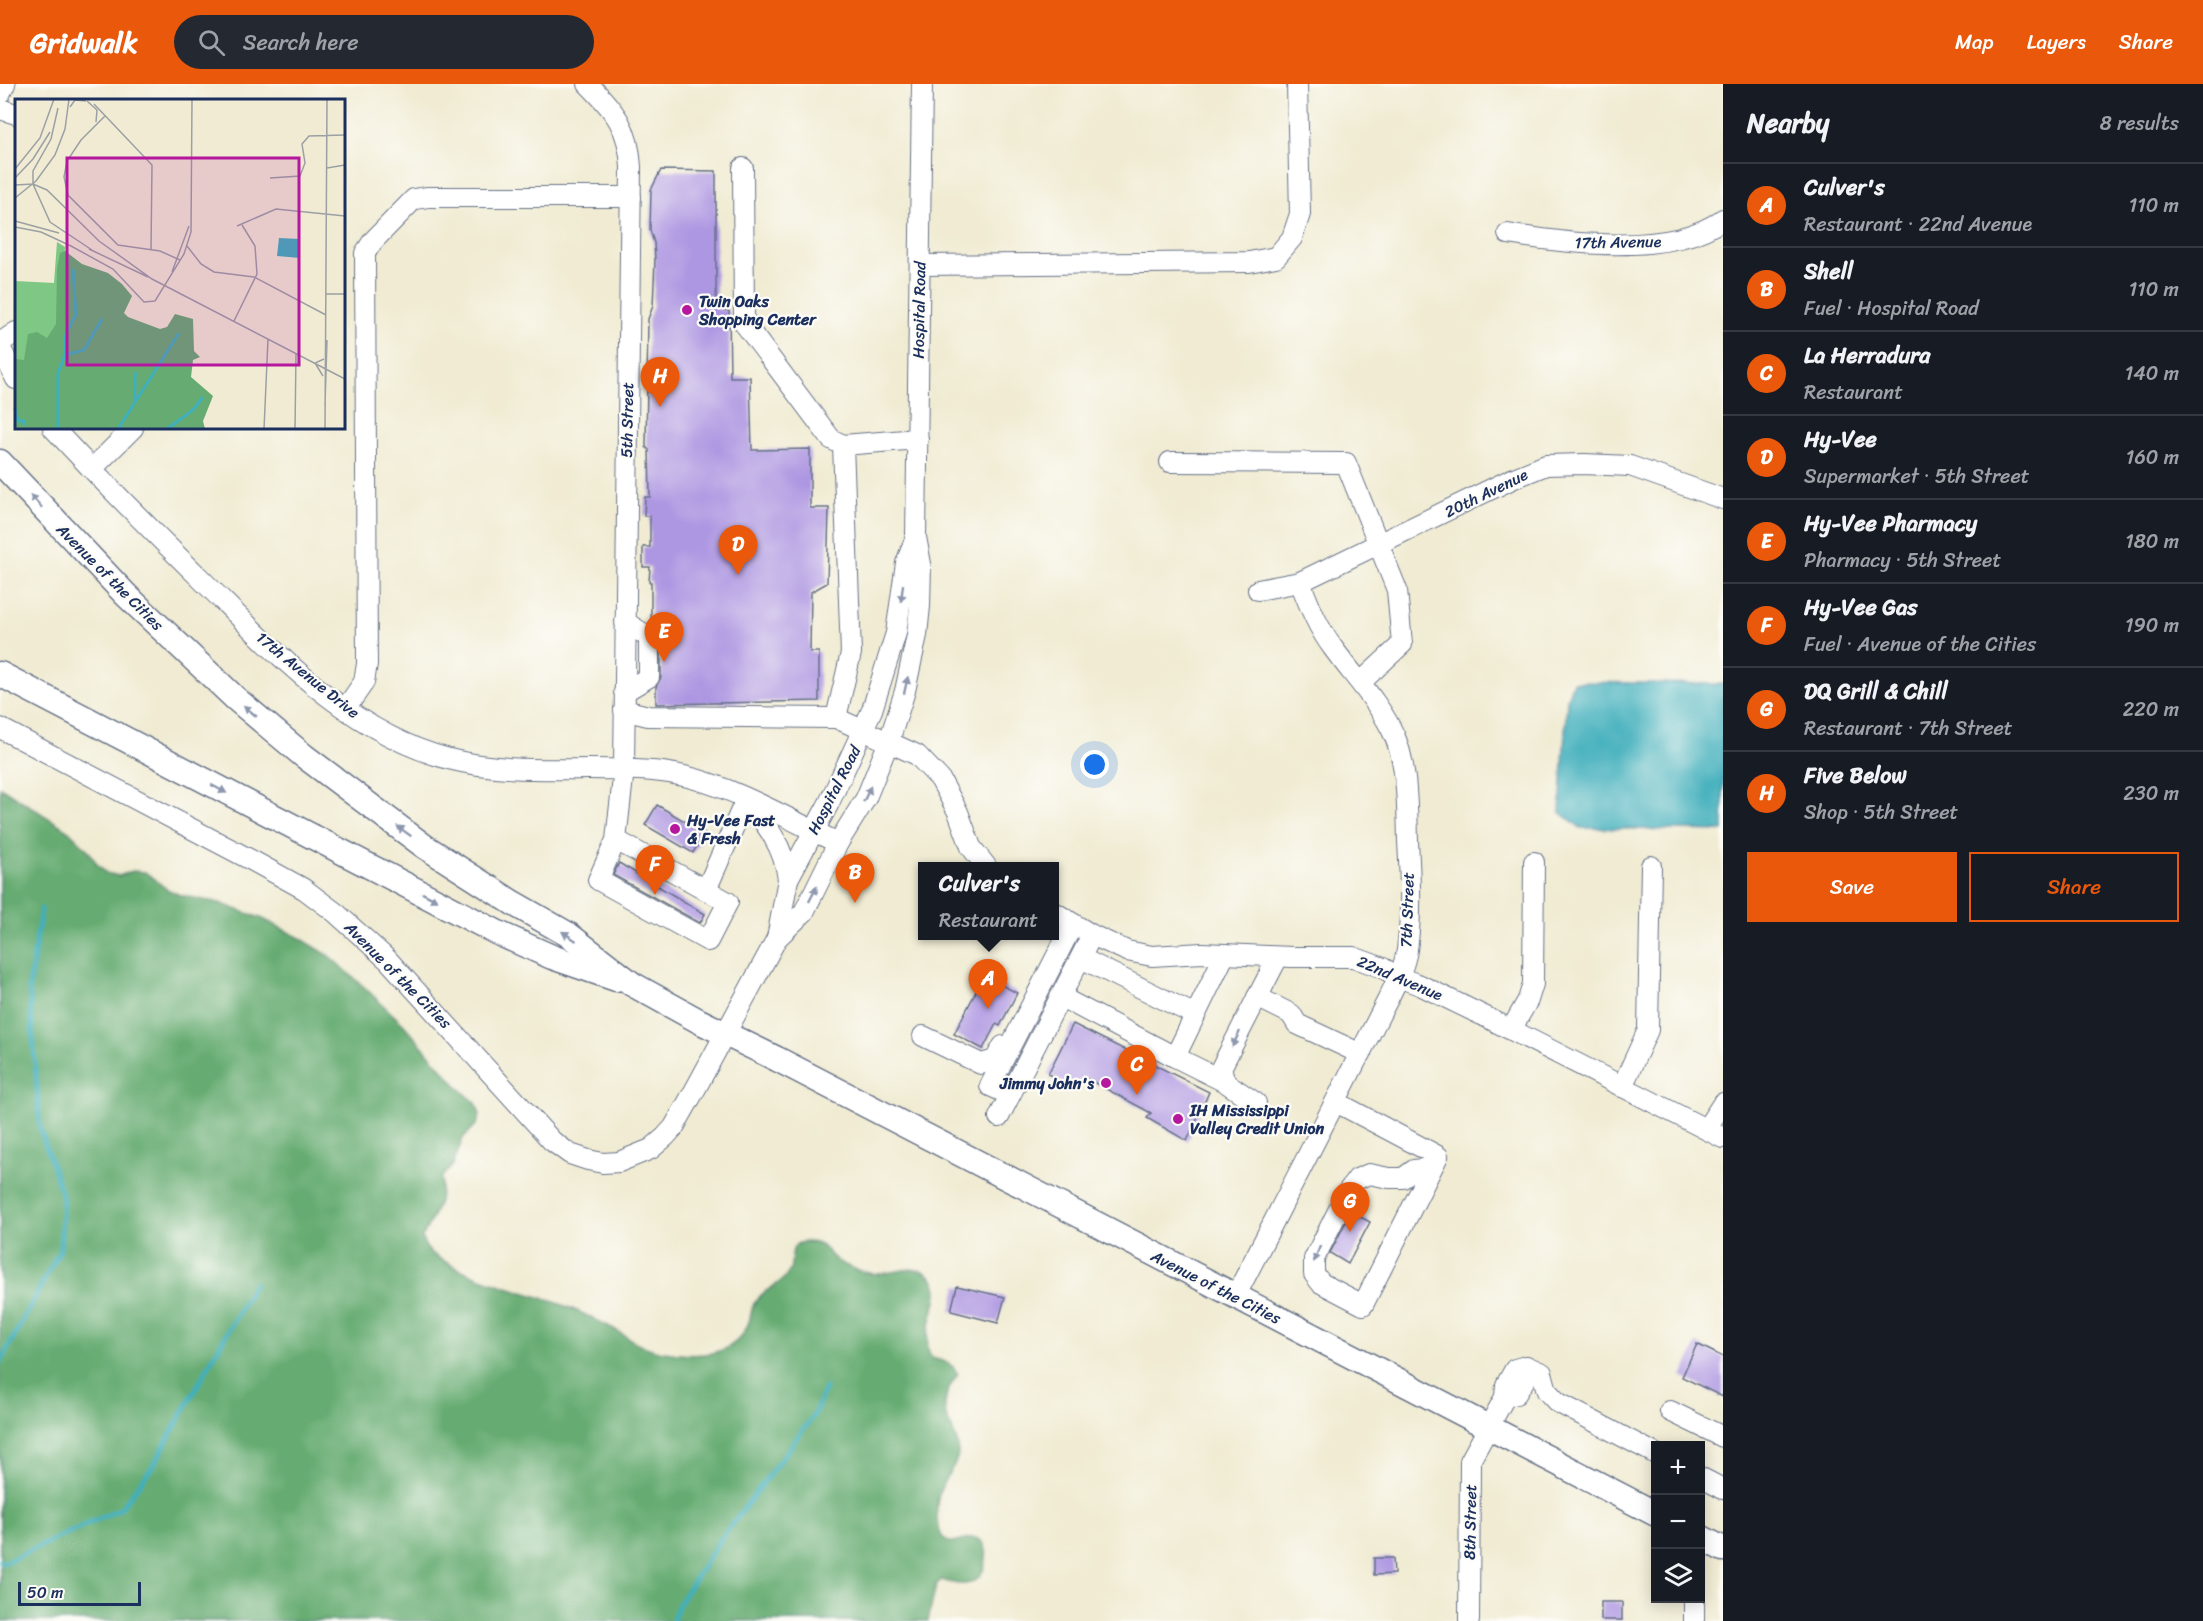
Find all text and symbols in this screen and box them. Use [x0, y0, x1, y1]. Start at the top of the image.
search box [174, 15, 594, 69]
text: Gridwalk [30, 18, 138, 67]
text: Search here [243, 23, 359, 62]
text: Map [1955, 23, 1994, 61]
text: Layers [2027, 23, 2086, 61]
text: Share [2119, 23, 2173, 61]
icon: search [195, 26, 228, 59]
inset map [15, 99, 345, 429]
text: Nearby [1747, 100, 1829, 146]
text: 8 results [2100, 106, 2179, 141]
text: Culver's [1804, 168, 1885, 207]
text: A [1760, 188, 1773, 223]
text: 110 m [2129, 188, 2179, 223]
text: Restaurant · 22nd Avenue [1804, 207, 2032, 242]
street label: 17th Avenue [1574, 227, 1662, 257]
text: Shell [1804, 252, 1853, 291]
street label: Hospital Road [904, 260, 934, 359]
text: B [1760, 272, 1773, 307]
text: 110 m [2129, 272, 2179, 307]
place label: Twin Oaks Shopping Center [698, 287, 817, 334]
text: Fuel · Hospital Road [1804, 291, 1979, 326]
marker: Twin Oaks Shopping Center [680, 303, 694, 317]
text: La Herradura [1804, 336, 1930, 375]
text: C [1760, 356, 1773, 391]
text: 140 m [2125, 356, 2179, 391]
pin: H [640, 358, 680, 407]
text: Restaurant [1804, 375, 1903, 410]
street label: 5th Street [612, 382, 642, 458]
text: Hy-Vee [1804, 420, 1877, 459]
text: D [1761, 440, 1772, 475]
text: 160 m [2126, 440, 2179, 475]
text: Supermarket · 5th Street [1804, 459, 2029, 494]
street label: 20th Avenue [1439, 460, 1533, 526]
one-way arrow [29, 494, 43, 509]
text: Hy-Vee Pharmacy [1804, 504, 1977, 543]
street label: Avenue of the Cities [48, 515, 171, 638]
text: E [1761, 524, 1772, 559]
text: 180 m [2125, 524, 2179, 559]
pin: D [718, 526, 758, 575]
text: Pharmacy · 5th Street [1804, 543, 2001, 578]
one-way arrow [898, 584, 907, 603]
text: Hy-Vee Gas [1804, 588, 1917, 627]
text: F [1761, 608, 1772, 643]
text: 190 m [2125, 608, 2179, 643]
pin: E [644, 612, 684, 662]
street label: 17th Avenue Drive [250, 624, 366, 726]
text: Fuel · Avenue of the Cities [1804, 627, 2036, 662]
text: DQ Grill & Chill [1804, 672, 1948, 711]
one-way arrow [902, 676, 912, 695]
text: G [1760, 692, 1773, 727]
text: 220 m [2123, 692, 2179, 727]
one-way arrow [242, 705, 258, 718]
text: Restaurant · 7th Street [1804, 711, 2013, 746]
street label: Hospital Road [799, 739, 870, 840]
your location [1080, 750, 1109, 779]
text: Five Below [1804, 756, 1907, 795]
text: H [1759, 776, 1774, 811]
text: 230 m [2123, 776, 2179, 811]
one-way arrow [211, 784, 228, 794]
one-way arrow [862, 785, 871, 802]
text: Shop · 5th Street [1804, 795, 1958, 830]
place label: Hy-Vee Fast & Fresh [686, 806, 775, 853]
marker: Hy-Vee Fast & Fresh [668, 822, 682, 836]
one-way arrow [397, 825, 413, 837]
pin: F [636, 846, 674, 895]
button: Save [1747, 852, 1957, 922]
button: Share [1969, 852, 2179, 922]
pin: B [836, 854, 874, 903]
popup [918, 862, 1059, 940]
text: Culver's [939, 864, 1020, 903]
street label: 7th Street [1391, 872, 1423, 948]
one-way arrow [807, 885, 817, 903]
one-way arrow [422, 893, 439, 902]
text: Restaurant [939, 903, 1038, 938]
street label: Avenue of the Cities [336, 913, 459, 1036]
one-way arrow [560, 930, 577, 941]
street label: 22nd Avenue [1353, 947, 1448, 1009]
pin: A [968, 960, 1008, 1009]
one-way arrow [1231, 1031, 1241, 1048]
pin: C [1118, 1046, 1156, 1095]
place label: Jimmy John's [999, 1069, 1094, 1098]
marker: Jimmy John's [1099, 1076, 1113, 1090]
place label: IH Mississippi Valley Credit Union [1189, 1096, 1324, 1143]
marker: IH Mississippi Valley Credit Union [1171, 1112, 1185, 1126]
pin: G [1330, 1182, 1370, 1232]
street label: Avenue of the Cities [1145, 1241, 1287, 1333]
one-way arrow [1312, 1245, 1322, 1263]
map controls [1651, 1441, 1705, 1603]
button: + [1651, 1441, 1705, 1495]
street label: 8th Street [1455, 1484, 1485, 1560]
button: − [1651, 1495, 1705, 1549]
button: layers [1651, 1549, 1705, 1603]
text: 50 m [27, 1578, 63, 1607]
scale bar [18, 1579, 141, 1606]

